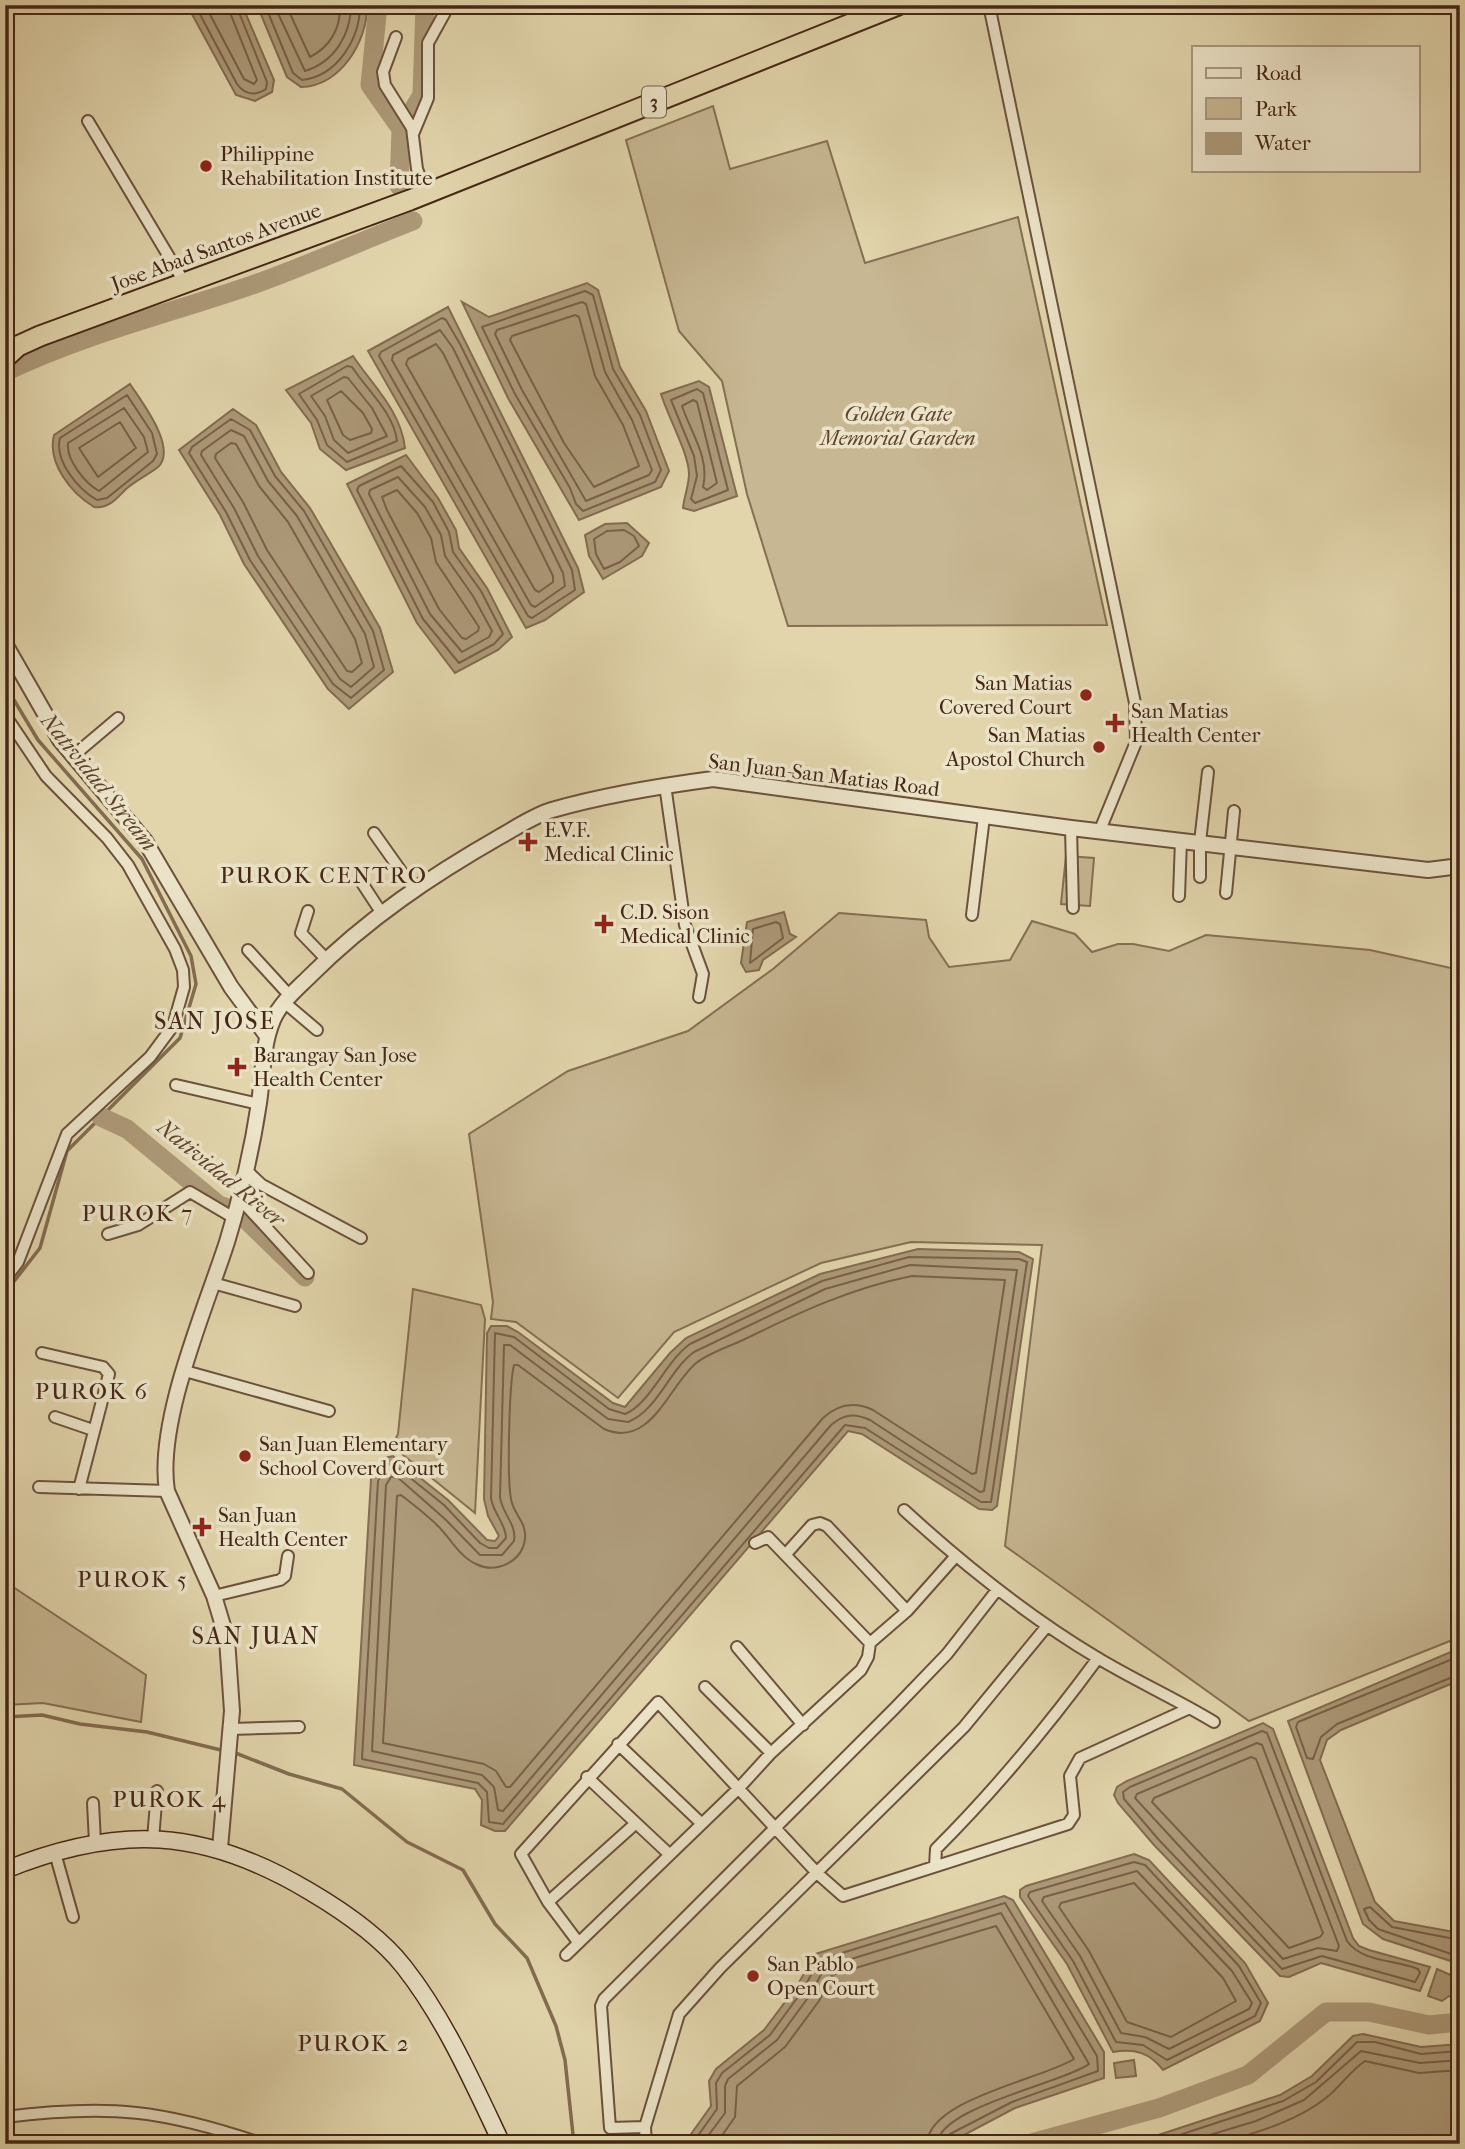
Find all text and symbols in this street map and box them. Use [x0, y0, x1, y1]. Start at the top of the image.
legend [1192, 46, 1420, 172]
text: Road [1255, 61, 1302, 85]
road number: 3 [642, 86, 666, 118]
text: Park [1255, 97, 1297, 121]
text: Water [1254, 131, 1311, 155]
place label: Philippine Rehabilitation Institute [220, 142, 433, 190]
marker: Philippine Rehabilitation Institute [198, 158, 214, 174]
street label: Jose Abad Santos Avenue [106, 198, 324, 297]
park label: Golden Gate Memorial Garden [818, 402, 976, 450]
place label: San Matias Covered Court [939, 671, 1072, 719]
marker: San Matias Covered Court [1078, 687, 1094, 703]
place label: San Matias Health Center [1131, 699, 1260, 747]
water label: Natividad Stream [34, 707, 163, 857]
marker: San Matias Health Center [1105, 713, 1125, 733]
place label: San Matias Apostol Church [945, 723, 1085, 771]
marker: San Matias Apostol Church [1091, 739, 1107, 755]
street label: San Juan-San Matias Road [707, 749, 941, 801]
place label: E.V.F. Medical Clinic [544, 818, 674, 866]
marker: E.V.F. Medical Clinic [518, 832, 538, 852]
district label: PUROK CENTRO [220, 862, 428, 889]
place label: C.D. Sison Medical Clinic [620, 900, 750, 948]
marker: C.D. Sison Medical Clinic [594, 914, 614, 934]
district label: SAN JOSE [154, 1007, 276, 1035]
place label: Barangay San Jose Health Center [253, 1043, 417, 1091]
marker: Barangay San Jose Health Center [227, 1057, 247, 1077]
water label: Natividad River [151, 1113, 292, 1234]
district label: PUROK 7 [82, 1200, 194, 1227]
district label: PUROK 6 [35, 1378, 149, 1405]
place label: San Juan Elementary School Coverd Court [259, 1432, 449, 1480]
marker: San Juan Elementary School Coverd Court [237, 1448, 253, 1464]
place label: San Juan Health Center [218, 1503, 347, 1551]
marker: San Juan Health Center [192, 1517, 212, 1537]
district label: PUROK 5 [77, 1566, 189, 1593]
district label: SAN JUAN [192, 1622, 320, 1650]
district label: PUROK 4 [113, 1786, 227, 1813]
place label: San Pablo Open Court [767, 1952, 876, 2000]
marker: San Pablo Open Court [745, 1968, 761, 1984]
district label: PUROK 2 [297, 2030, 411, 2057]

